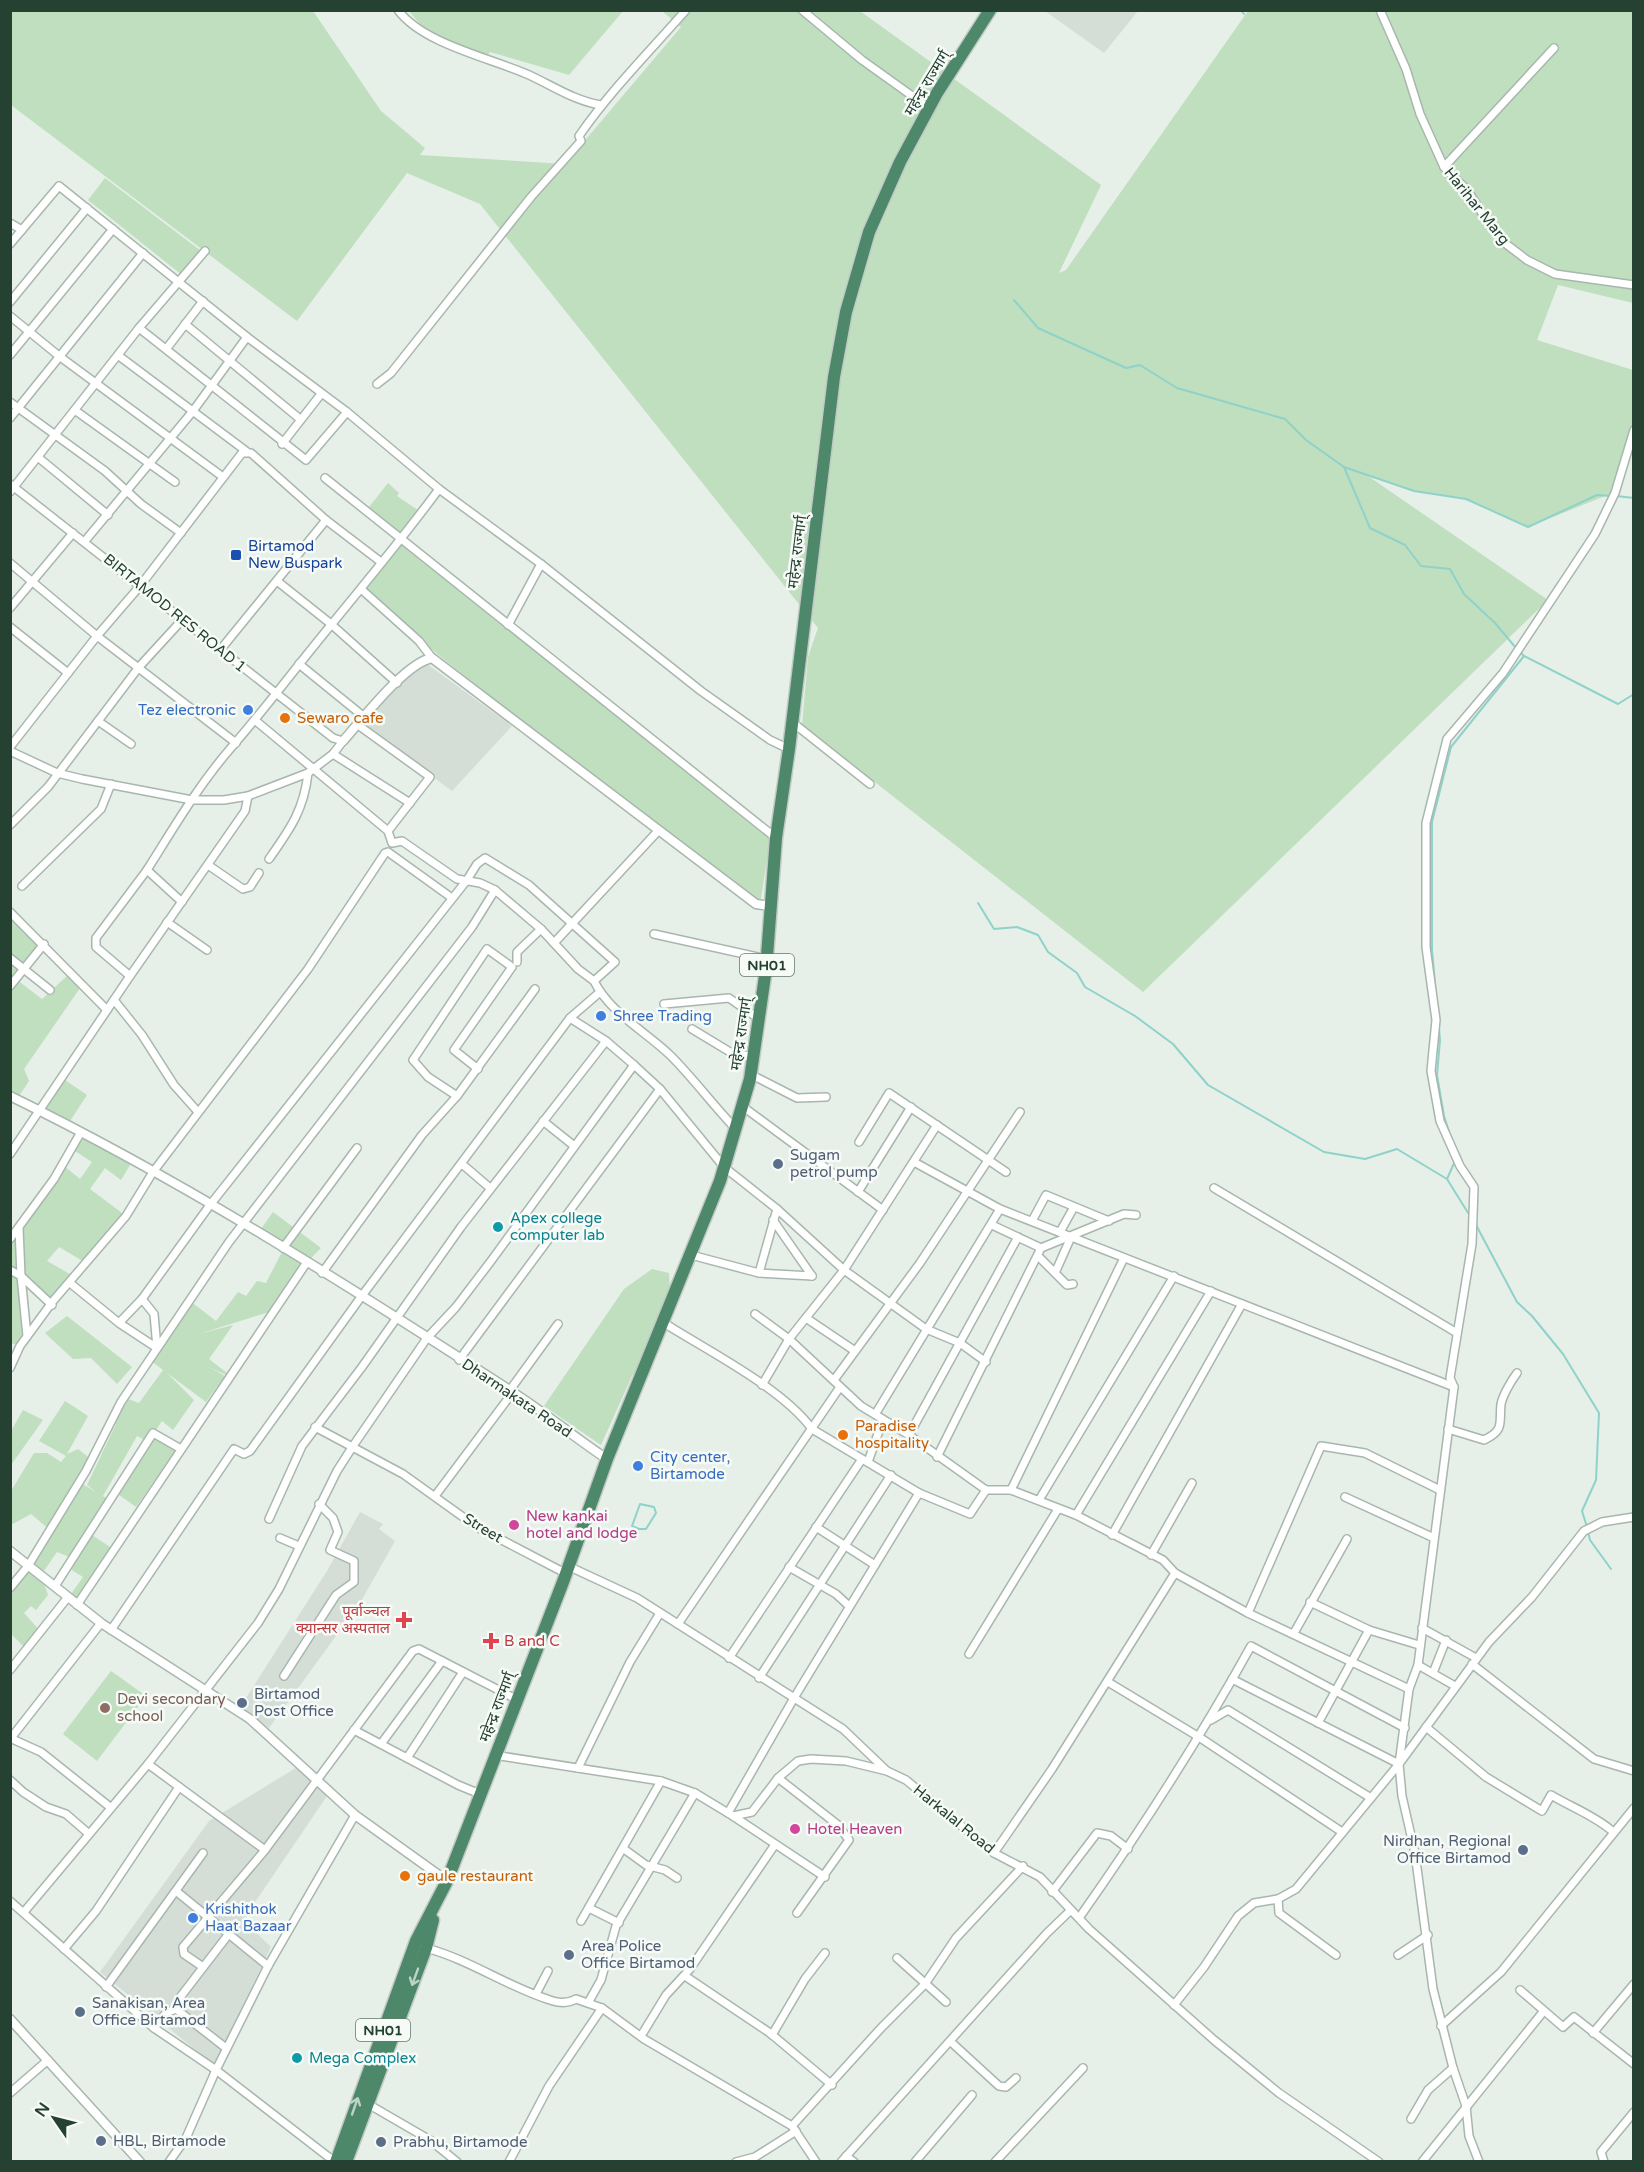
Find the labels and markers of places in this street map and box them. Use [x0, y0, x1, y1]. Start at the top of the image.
place label: Birtamod New Buspark [248, 537, 342, 572]
marker: Birtamod New Buspark [229, 548, 243, 562]
place label: Tez electronic [138, 701, 236, 719]
marker: Tez electronic [241, 703, 255, 717]
place label: Sewaro cafe [297, 709, 383, 727]
marker: Sewaro cafe [278, 711, 292, 725]
place label: Shree Trading [613, 1007, 712, 1025]
marker: Shree Trading [594, 1009, 608, 1023]
place label: Sugam petrol pump [790, 1146, 878, 1181]
marker: Sugam petrol pump [771, 1157, 785, 1171]
place label: Apex college computer lab [510, 1209, 605, 1244]
marker: Apex college computer lab [491, 1220, 505, 1234]
place label: Paradise hospitality [855, 1417, 929, 1452]
marker: Paradise hospitality [836, 1428, 850, 1442]
place label: City center, Birtamode [650, 1448, 730, 1483]
marker: City center, Birtamode [631, 1459, 645, 1473]
place label: New kankai hotel and lodge [526, 1507, 637, 1542]
marker: New kankai hotel and lodge [507, 1518, 521, 1532]
place label: पूर्वाञ्चल क्यान्सर अस्पताल [296, 1602, 391, 1637]
marker: पूर्वाञ्चल क्यान्सर अस्पताल [395, 1611, 413, 1629]
marker: B and C [482, 1632, 500, 1650]
place label: B and C [504, 1632, 560, 1650]
place label: Birtamod Post Office [254, 1685, 334, 1720]
place label: Devi secondary school [117, 1690, 226, 1725]
marker: Birtamod Post Office [235, 1696, 249, 1710]
marker: Devi secondary school [98, 1701, 112, 1715]
place label: Hotel Heaven [807, 1820, 902, 1838]
marker: Hotel Heaven [788, 1822, 802, 1836]
place label: Nirdhan, Regional Office Birtamod [1383, 1832, 1511, 1867]
marker: Nirdhan, Regional Office Birtamod [1516, 1843, 1530, 1857]
place label: gaule restaurant [417, 1867, 534, 1885]
marker: gaule restaurant [398, 1869, 412, 1883]
place label: Krishithok Haat Bazaar [205, 1900, 292, 1935]
marker: Krishithok Haat Bazaar [186, 1911, 200, 1925]
place label: Area Police Office Birtamod [581, 1937, 695, 1972]
marker: Area Police Office Birtamod [562, 1948, 576, 1962]
place label: Sanakisan, Area Office Birtamod [92, 1994, 206, 2029]
marker: Sanakisan, Area Office Birtamod [73, 2005, 87, 2019]
place label: Mega Complex [309, 2049, 416, 2067]
marker: Mega Complex [290, 2051, 304, 2065]
place label: HBL, Birtamode [113, 2132, 226, 2150]
place label: Prabhu, Birtamode [393, 2133, 527, 2151]
marker: HBL, Birtamode [94, 2134, 108, 2148]
marker: Prabhu, Birtamode [374, 2135, 388, 2149]

